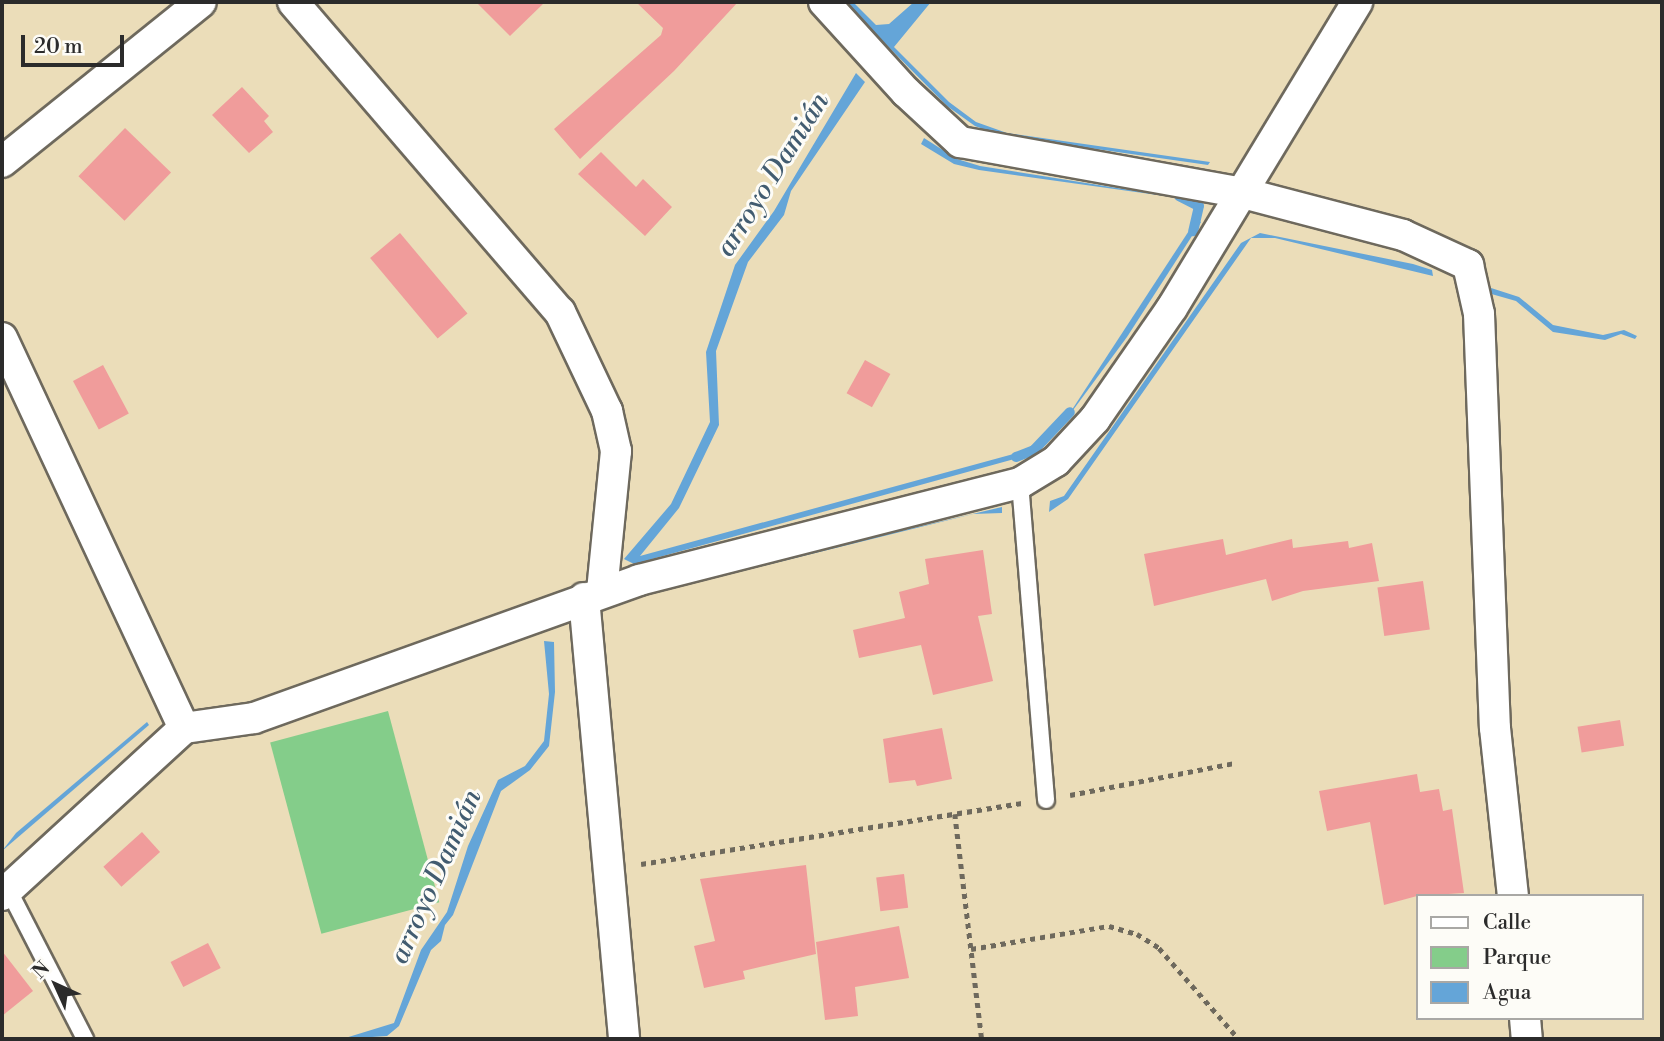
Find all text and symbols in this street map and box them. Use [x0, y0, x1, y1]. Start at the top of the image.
scale bar [24, 21, 128, 65]
text: 20 m [34, 34, 83, 60]
water label: arroyo Damián [709, 87, 837, 263]
water label: arroyo Damián [383, 785, 489, 969]
legend [1416, 894, 1643, 1020]
text: Calle [1483, 910, 1531, 936]
text: Parque [1483, 945, 1551, 971]
north arrow [21, 950, 91, 1020]
text: N [27, 956, 55, 984]
text: Agua [1483, 980, 1531, 1006]

